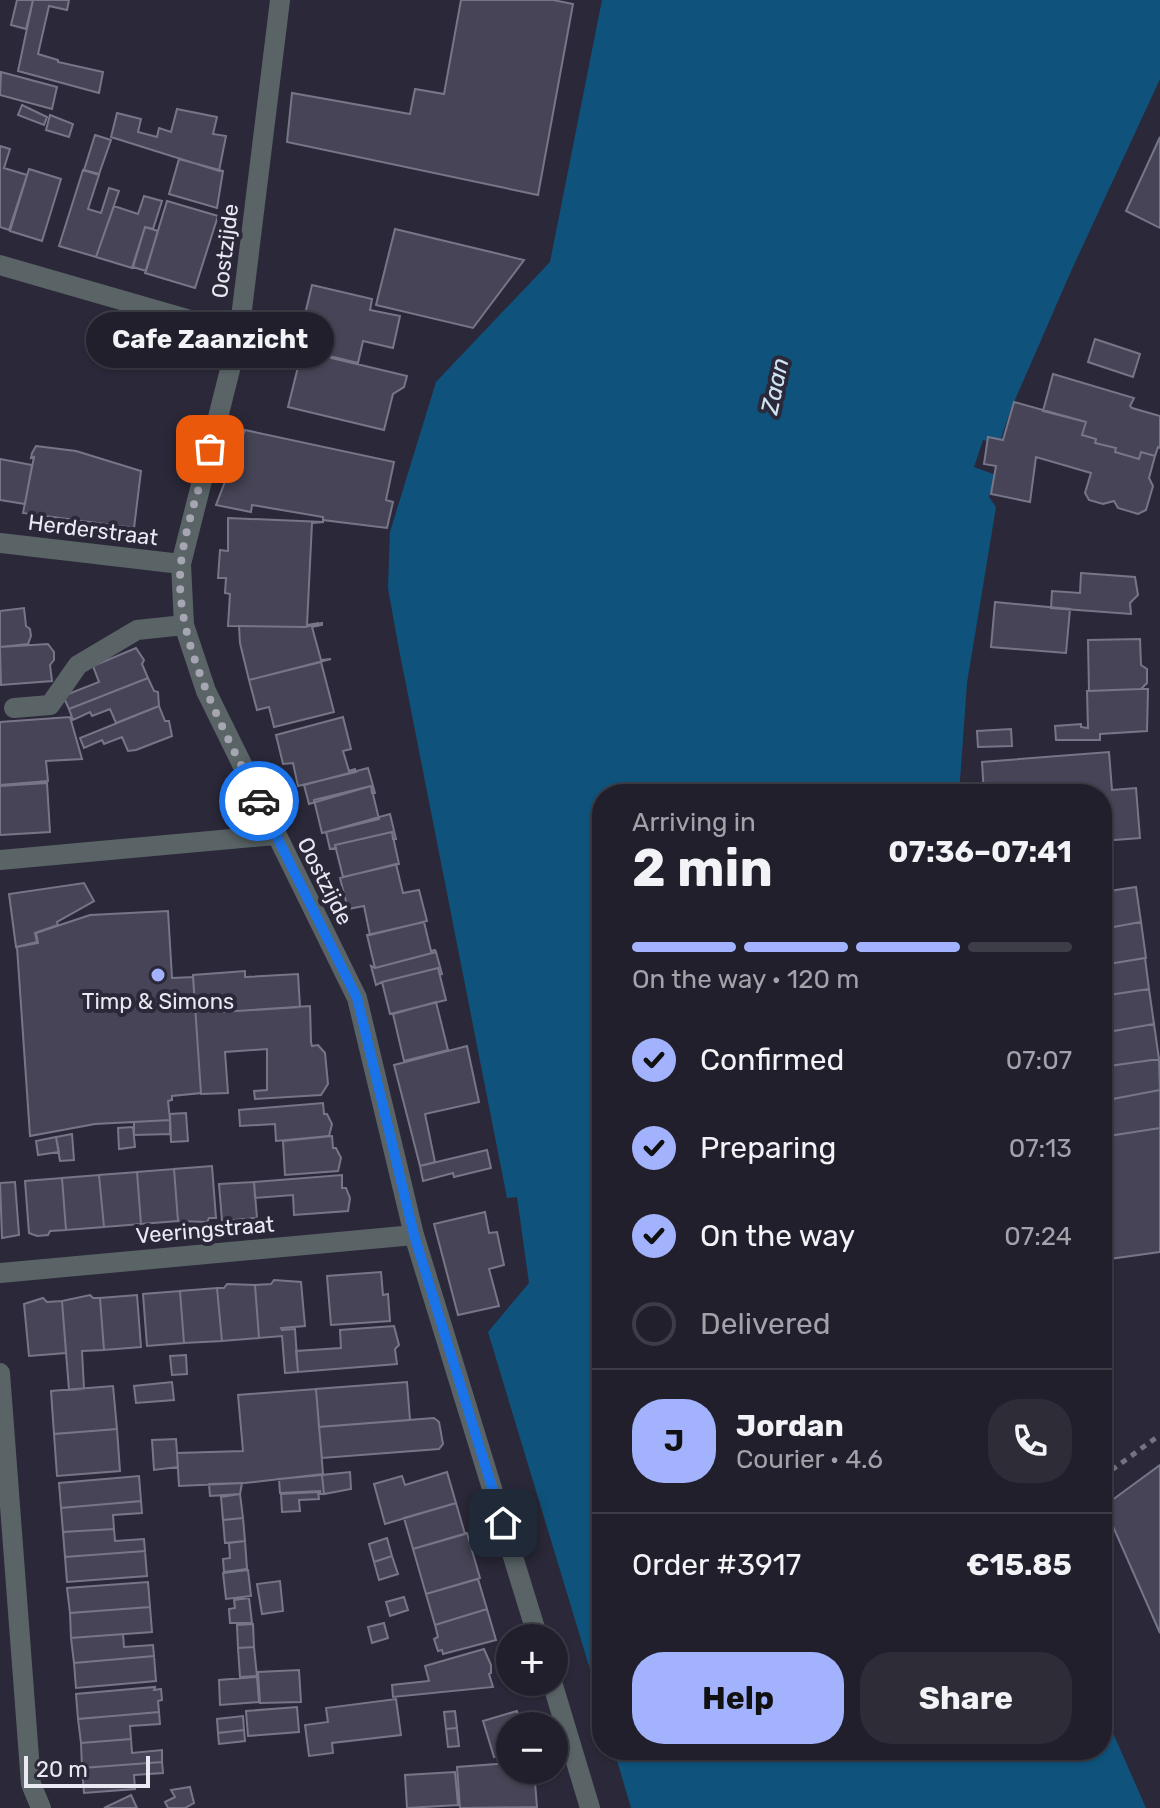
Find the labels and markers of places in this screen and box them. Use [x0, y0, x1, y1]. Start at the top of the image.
callout: Cafe Zaanzicht [86, 313, 334, 369]
pin [176, 415, 244, 483]
marker: Timp & Simons [149, 966, 167, 984]
place label: Timp & Simons [82, 988, 234, 1015]
pin [469, 1489, 537, 1557]

